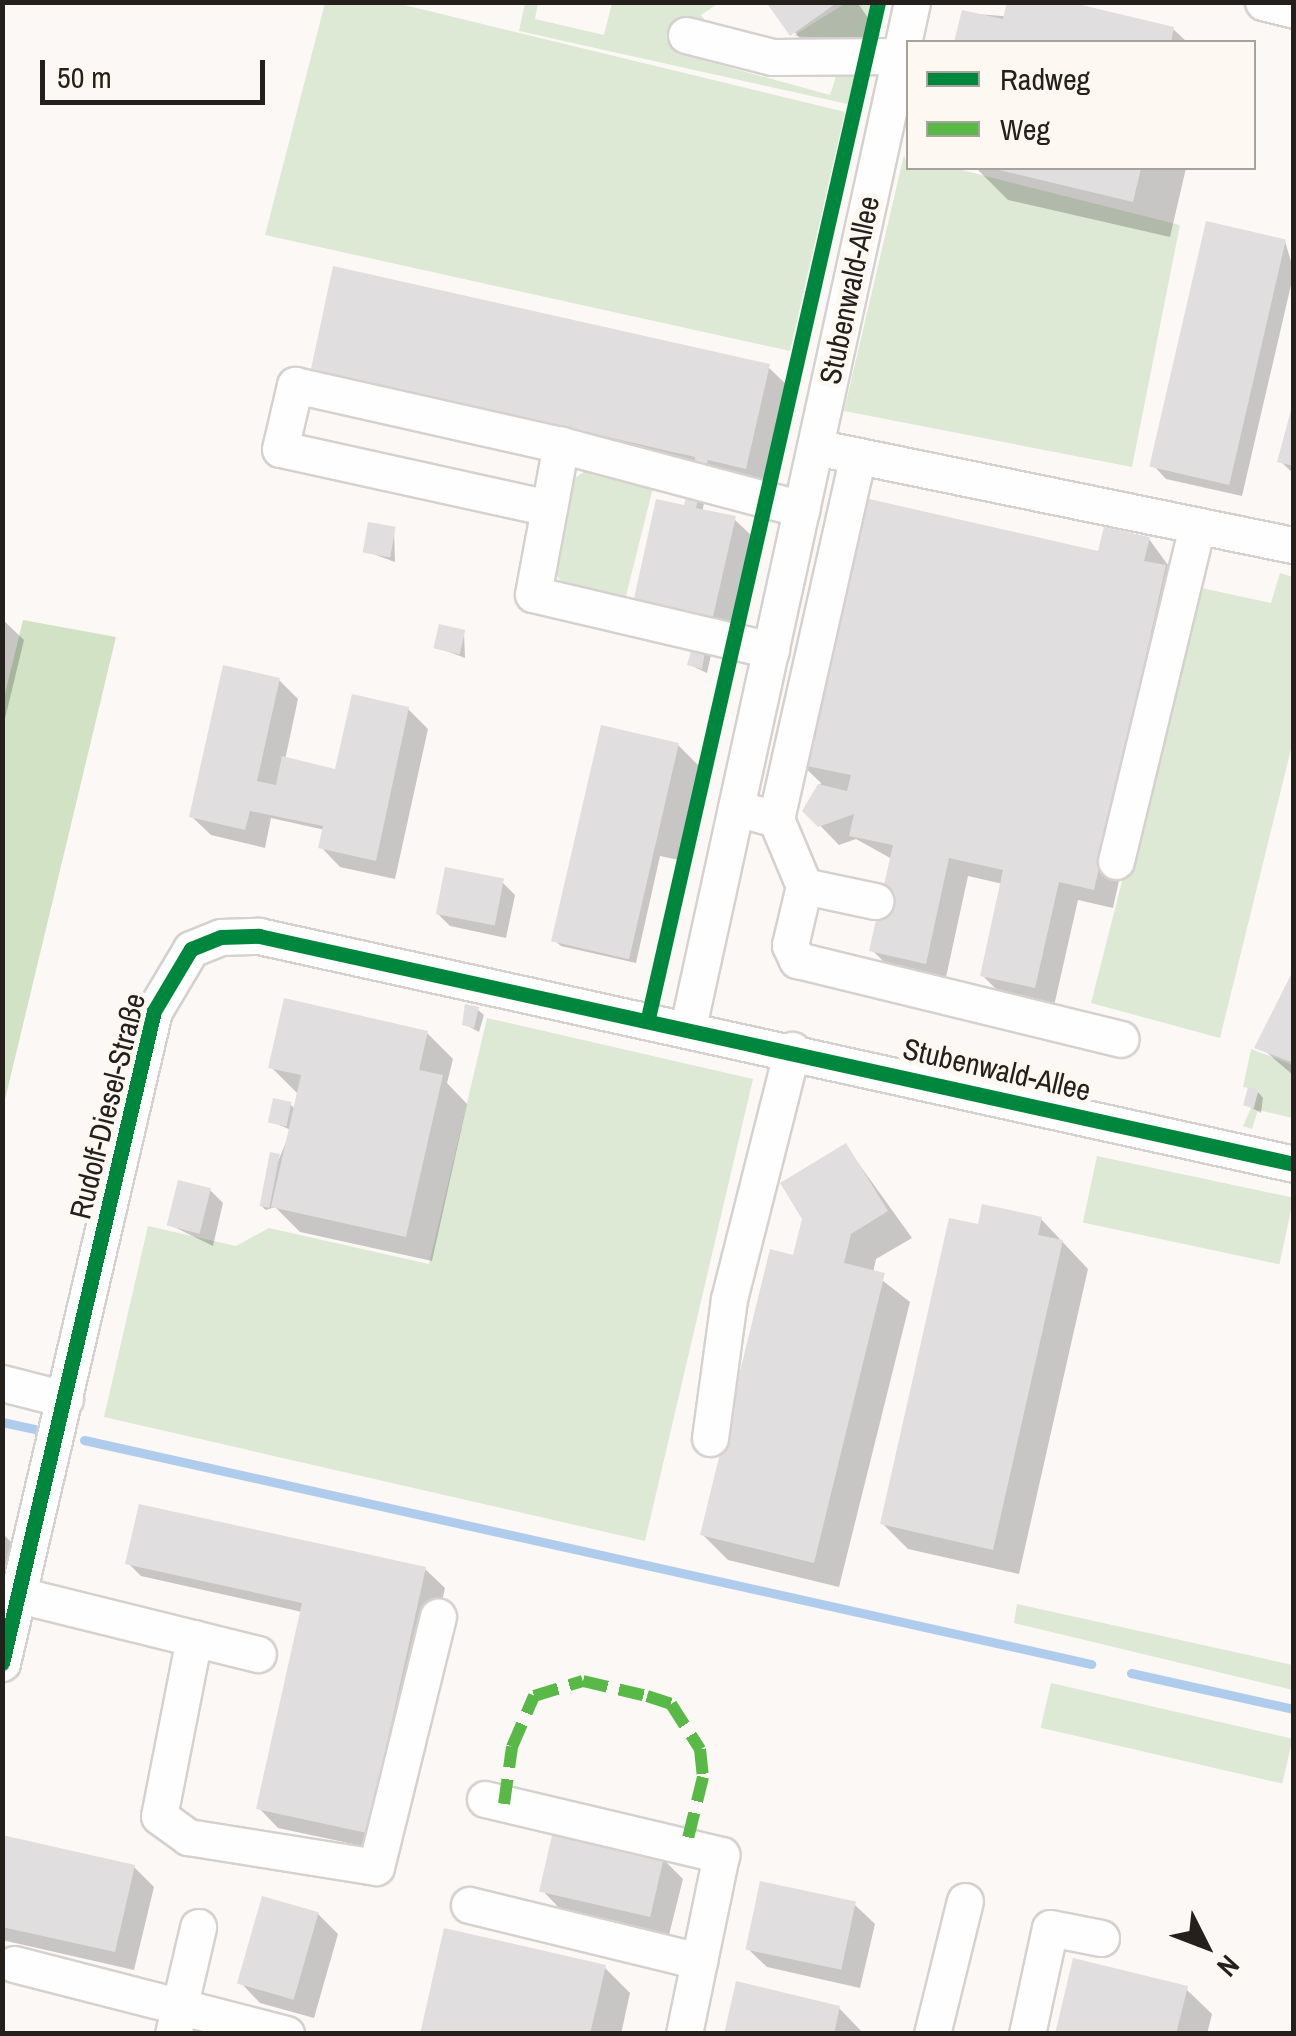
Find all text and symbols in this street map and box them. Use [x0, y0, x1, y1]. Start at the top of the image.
scale bar [45, 40, 270, 102]
legend [906, 40, 1256, 170]
text: 50 m [57, 57, 112, 97]
text: Radweg [1000, 59, 1090, 99]
text: Weg [1000, 109, 1050, 149]
street label: Stubenwald-Allee [811, 193, 887, 387]
street label: Rudolf-Diesel-Straße [62, 990, 152, 1222]
street label: Stubenwald-Allee [900, 1030, 1094, 1108]
north arrow [1156, 1896, 1256, 1996]
text: N [1209, 1947, 1248, 1985]

